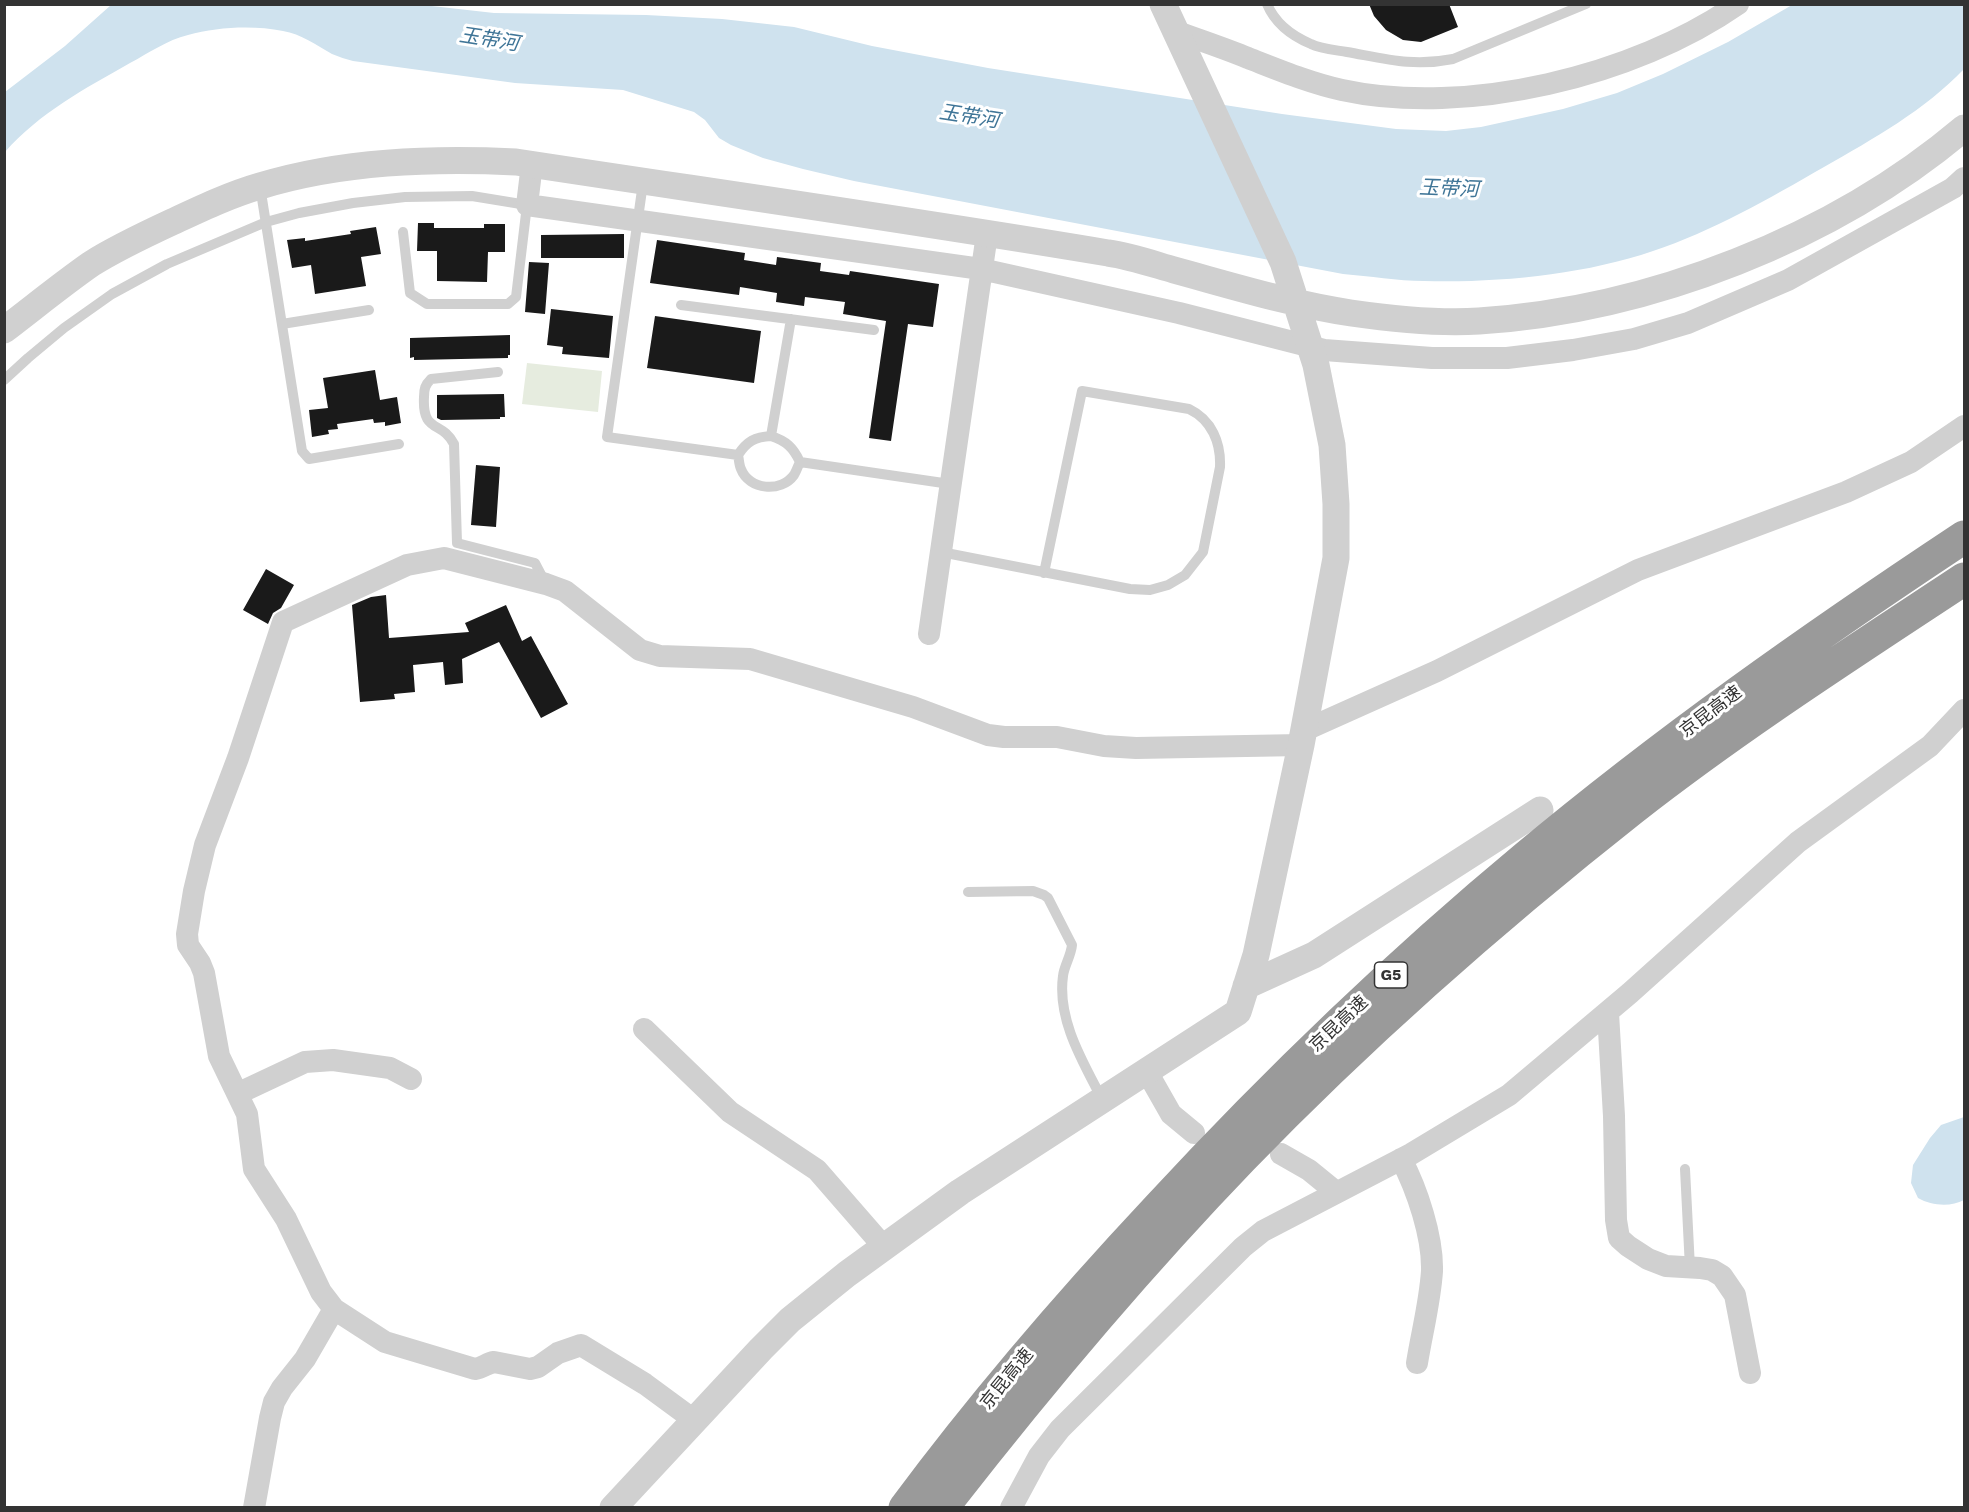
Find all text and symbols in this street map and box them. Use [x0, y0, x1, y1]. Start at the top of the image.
water label: 玉带河 [457, 23, 521, 57]
water label: 玉带河 [937, 100, 1001, 134]
water label: 玉带河 [1419, 176, 1479, 202]
street label: 京昆高速 [1676, 682, 1746, 742]
road number: G5 [1374, 962, 1408, 988]
street label: 京昆高速 [1305, 992, 1373, 1056]
street label: 京昆高速 [976, 1344, 1038, 1414]

